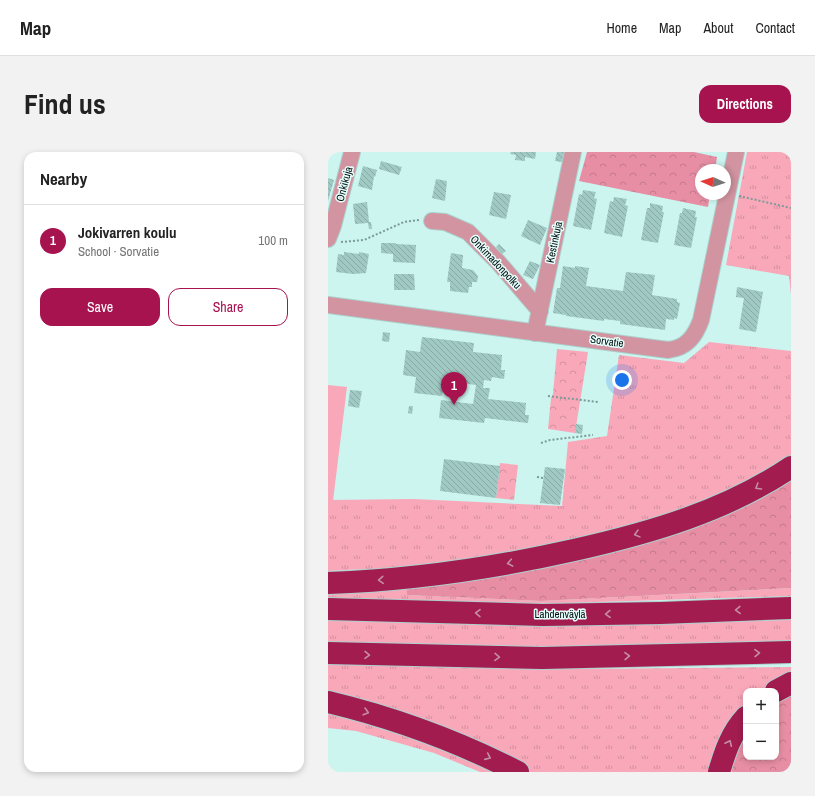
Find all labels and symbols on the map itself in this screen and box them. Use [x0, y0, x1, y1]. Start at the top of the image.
north arrow [695, 164, 731, 200]
street label: Onkikuja [333, 165, 355, 203]
street label: Kestinkuja [543, 220, 565, 264]
street label: Onkimadonpolku [468, 232, 524, 292]
street label: Sorvatie [589, 332, 625, 350]
your location [612, 370, 632, 390]
pin: 1 [441, 372, 467, 405]
one-way arrow [755, 483, 762, 490]
one-way arrow [634, 529, 641, 538]
one-way arrow [507, 558, 513, 567]
one-way arrow [378, 575, 384, 584]
one-way arrow [735, 606, 741, 614]
street label: Lahdenväylä [534, 607, 586, 621]
one-way arrow [475, 609, 481, 617]
one-way arrow [605, 610, 611, 618]
one-way arrow [754, 649, 760, 657]
one-way arrow [364, 651, 370, 659]
one-way arrow [624, 652, 630, 660]
one-way arrow [494, 653, 500, 661]
one-way arrow [362, 707, 369, 716]
one-way arrow [724, 739, 732, 747]
one-way arrow [483, 752, 491, 760]

